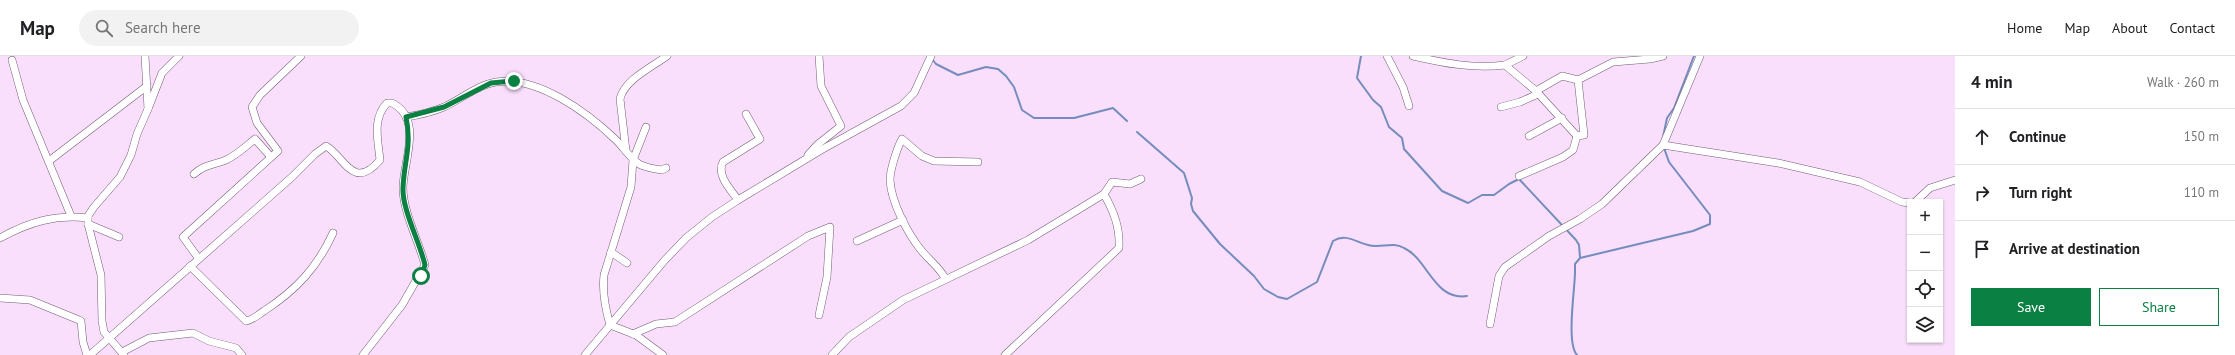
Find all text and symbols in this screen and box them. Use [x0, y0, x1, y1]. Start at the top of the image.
search box [79, 10, 359, 46]
text: Map [20, 16, 55, 40]
icon: search [93, 17, 115, 39]
text: Search here [125, 18, 201, 37]
text: Home [2007, 19, 2042, 37]
text: Map [2064, 19, 2090, 37]
text: About [2112, 19, 2148, 37]
text: Contact [2170, 19, 2215, 37]
text: 4 min [1971, 71, 2012, 93]
route end [505, 72, 523, 90]
text: Walk · 260 m [2147, 74, 2219, 91]
icon: ahead [1971, 126, 1993, 148]
text: Continue [2009, 127, 2066, 146]
text: 150 m [2184, 128, 2219, 145]
icon: right [1971, 182, 1993, 204]
text: Turn right [2009, 183, 2072, 202]
text: 110 m [2184, 184, 2219, 201]
map controls [1907, 199, 1943, 343]
button: + [1907, 199, 1943, 235]
button: − [1907, 235, 1943, 271]
icon: arrive [1971, 238, 1993, 260]
text: Arrive at destination [2009, 239, 2140, 258]
route start [412, 267, 430, 285]
button: locate [1907, 271, 1943, 307]
button: Save [1971, 288, 2091, 326]
button: Share [2099, 288, 2219, 326]
button: layers [1907, 307, 1943, 343]

